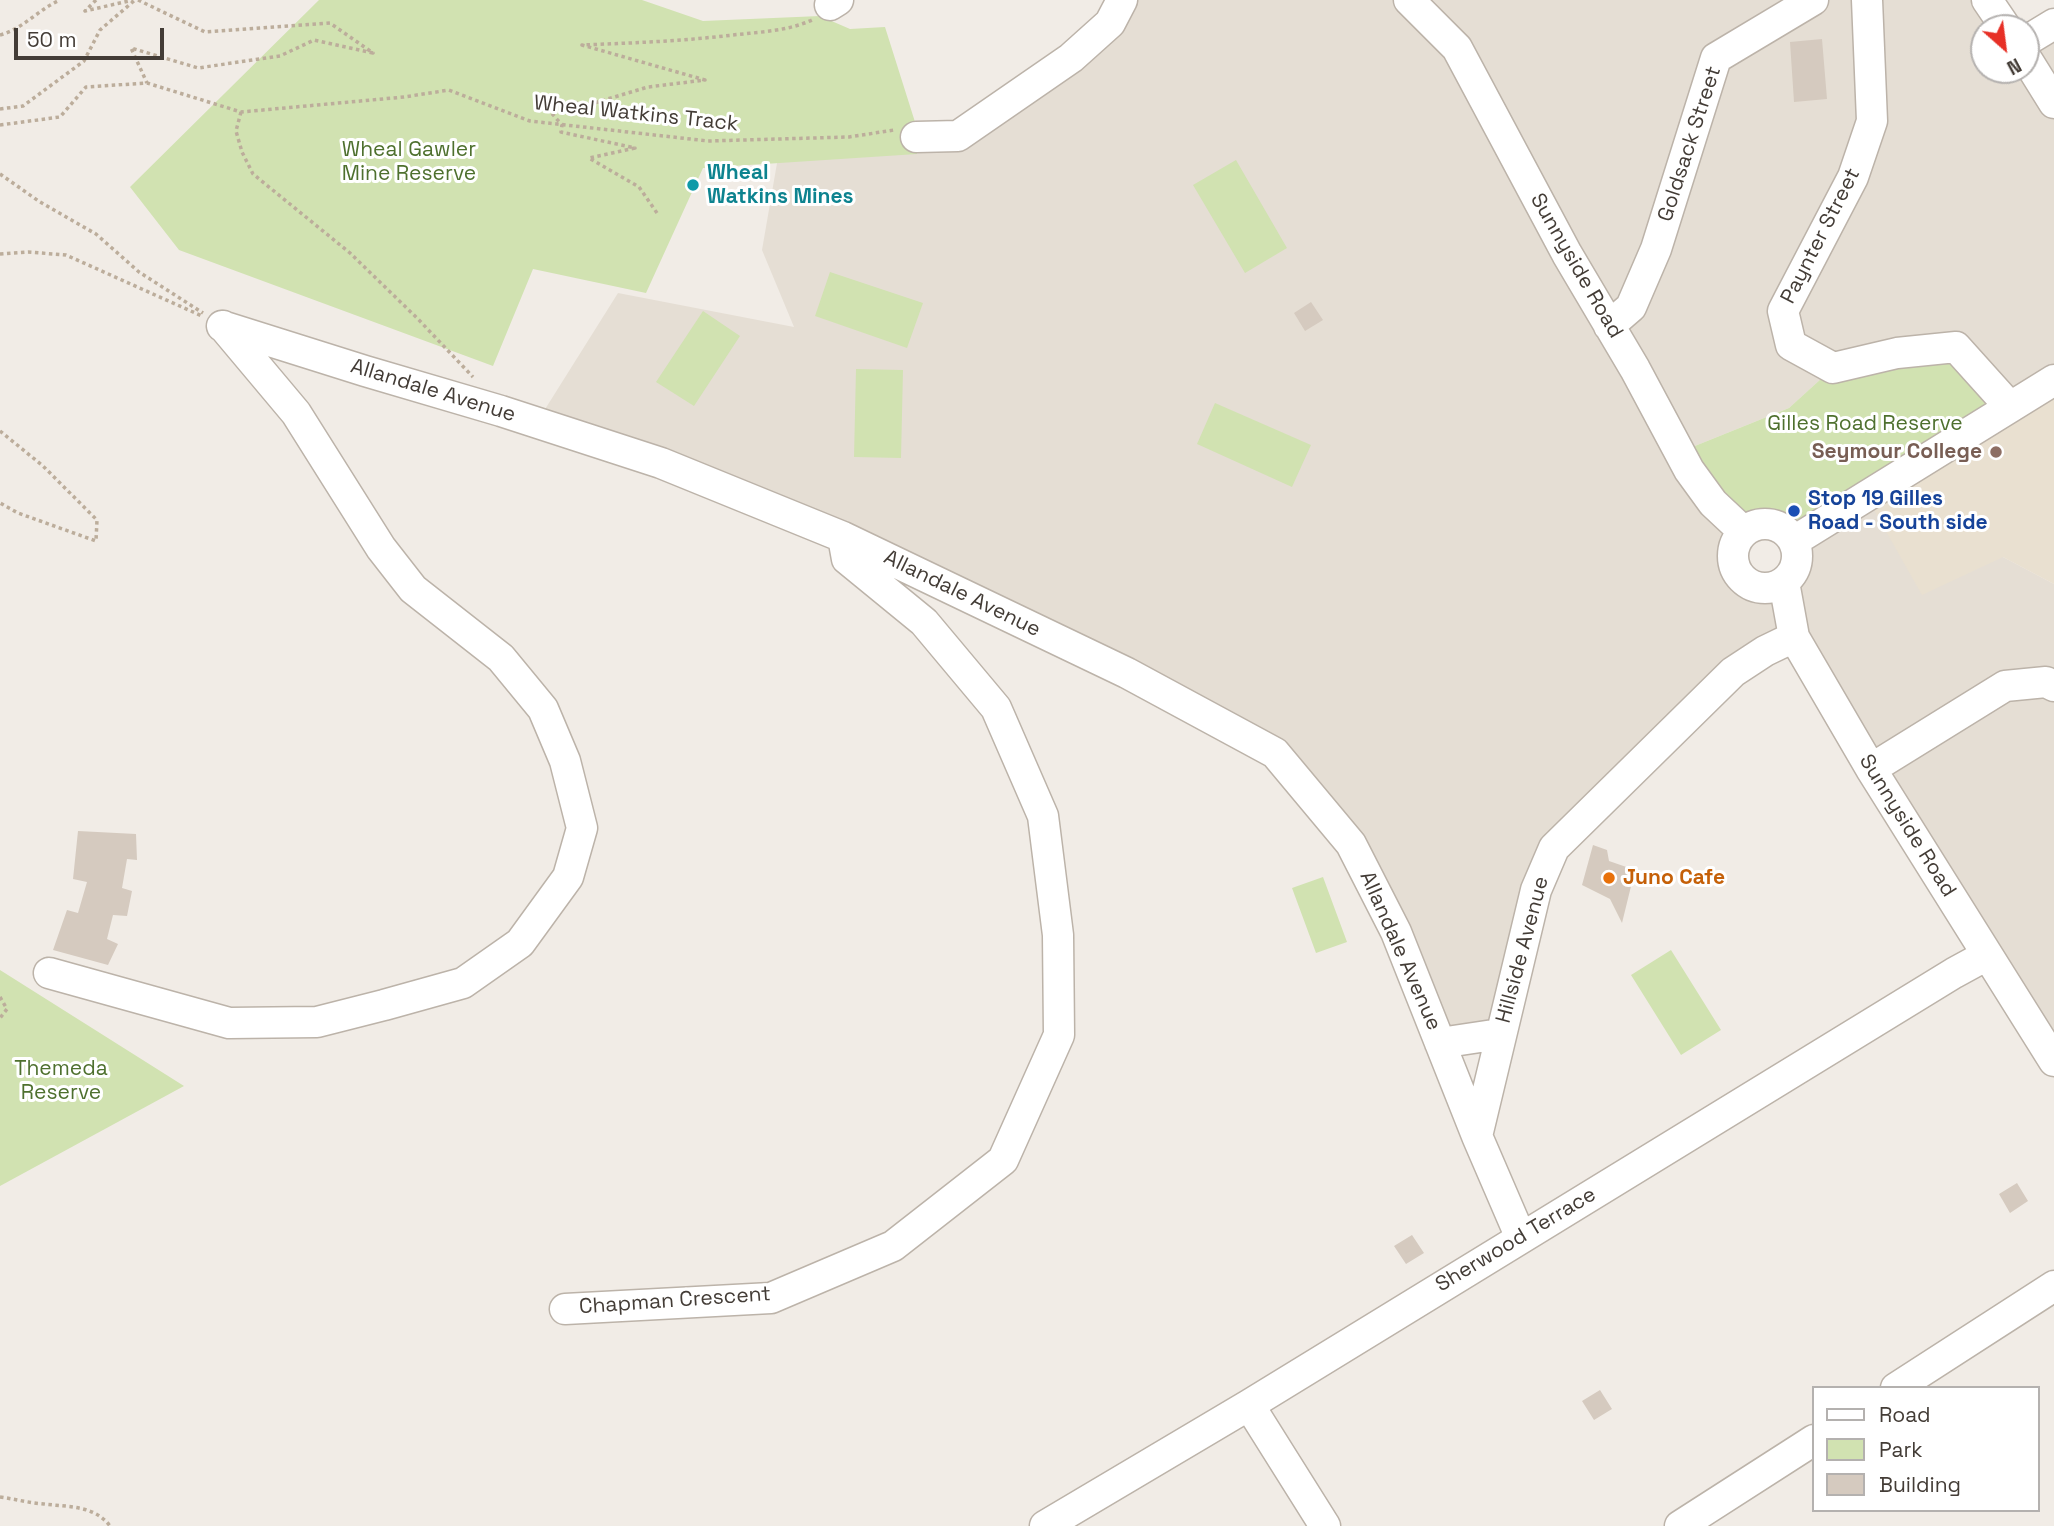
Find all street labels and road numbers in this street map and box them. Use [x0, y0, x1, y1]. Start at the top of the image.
street label: Goldsack Street [1653, 63, 1727, 225]
street label: Wheal Watkins Track [533, 91, 739, 137]
street label: Paynter Street [1776, 164, 1866, 308]
street label: Sunnyside Road [1524, 189, 1628, 343]
street label: Allandale Avenue [347, 354, 519, 428]
street label: Allandale Avenue [880, 545, 1044, 643]
street label: Sunnyside Road [1853, 750, 1961, 902]
street label: Allandale Avenue [1354, 868, 1446, 1034]
street label: Hillside Avenue [1491, 874, 1555, 1026]
street label: Sherwood Terrace [1431, 1182, 1601, 1298]
street label: Chapman Crescent [578, 1282, 772, 1320]

